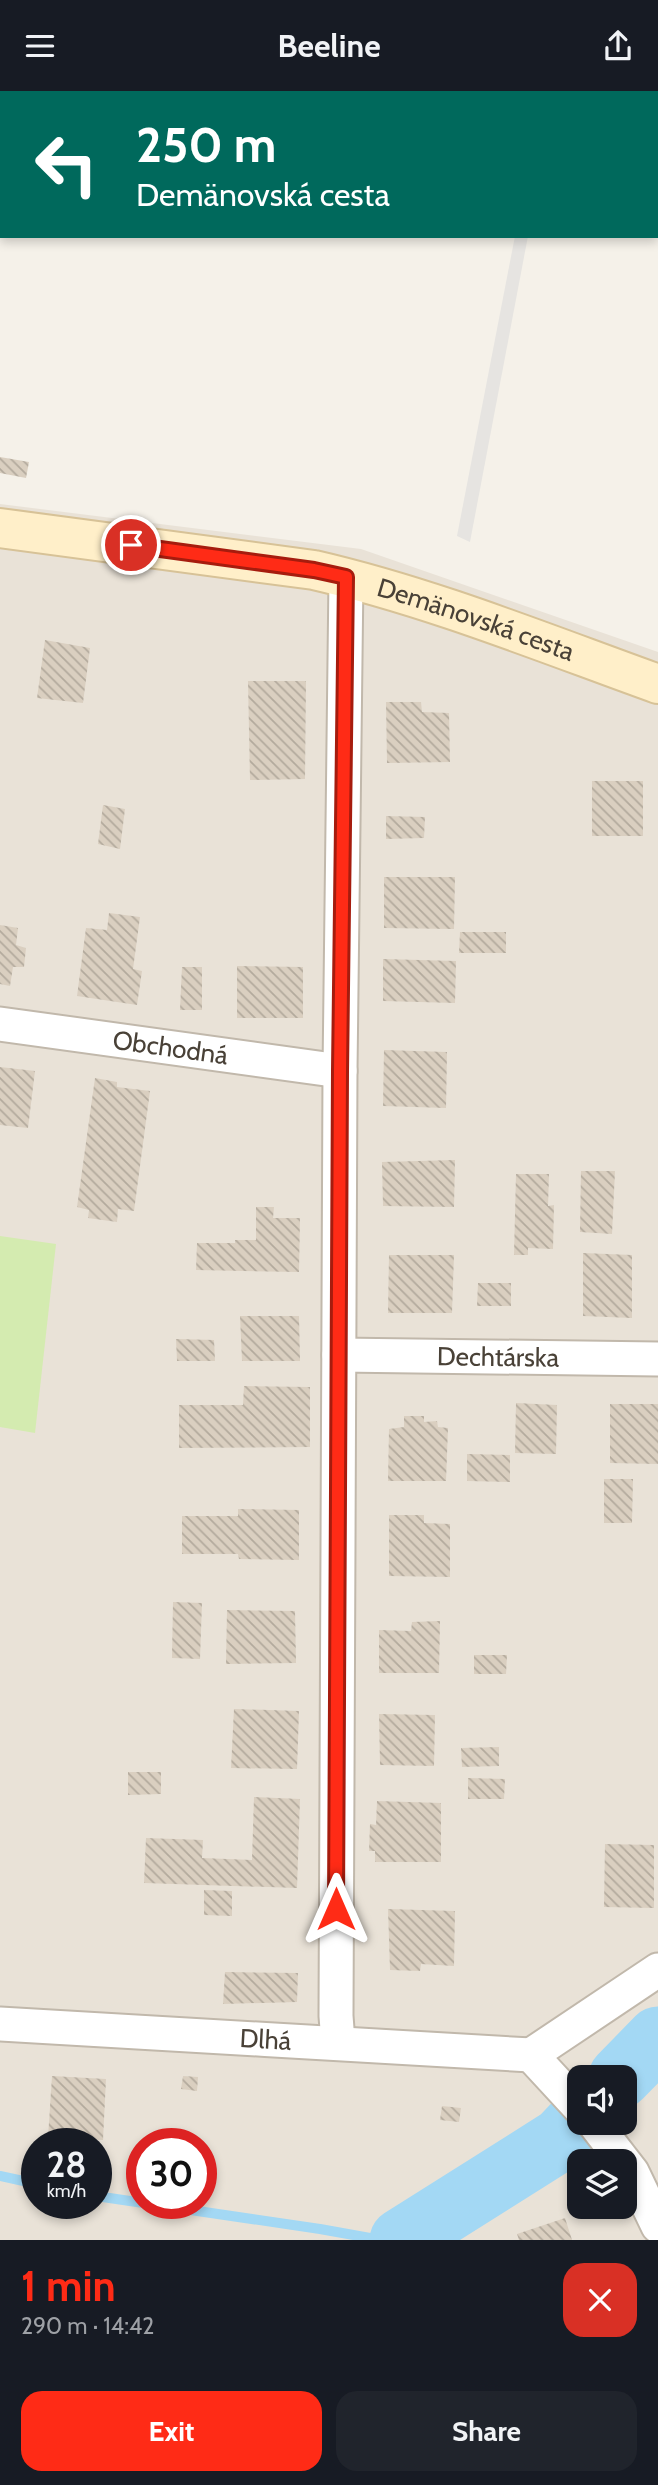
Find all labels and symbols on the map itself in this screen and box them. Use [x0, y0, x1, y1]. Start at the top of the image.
pin [101, 515, 161, 575]
street label: Demänovská cesta [373, 571, 579, 668]
street label: Obchodná [111, 1024, 231, 1071]
street label: Dechtárska [437, 1340, 560, 1374]
position arrow [299, 1872, 373, 1946]
street label: Dlhá [239, 2022, 293, 2057]
speed limit sign: 30 [126, 2128, 217, 2219]

